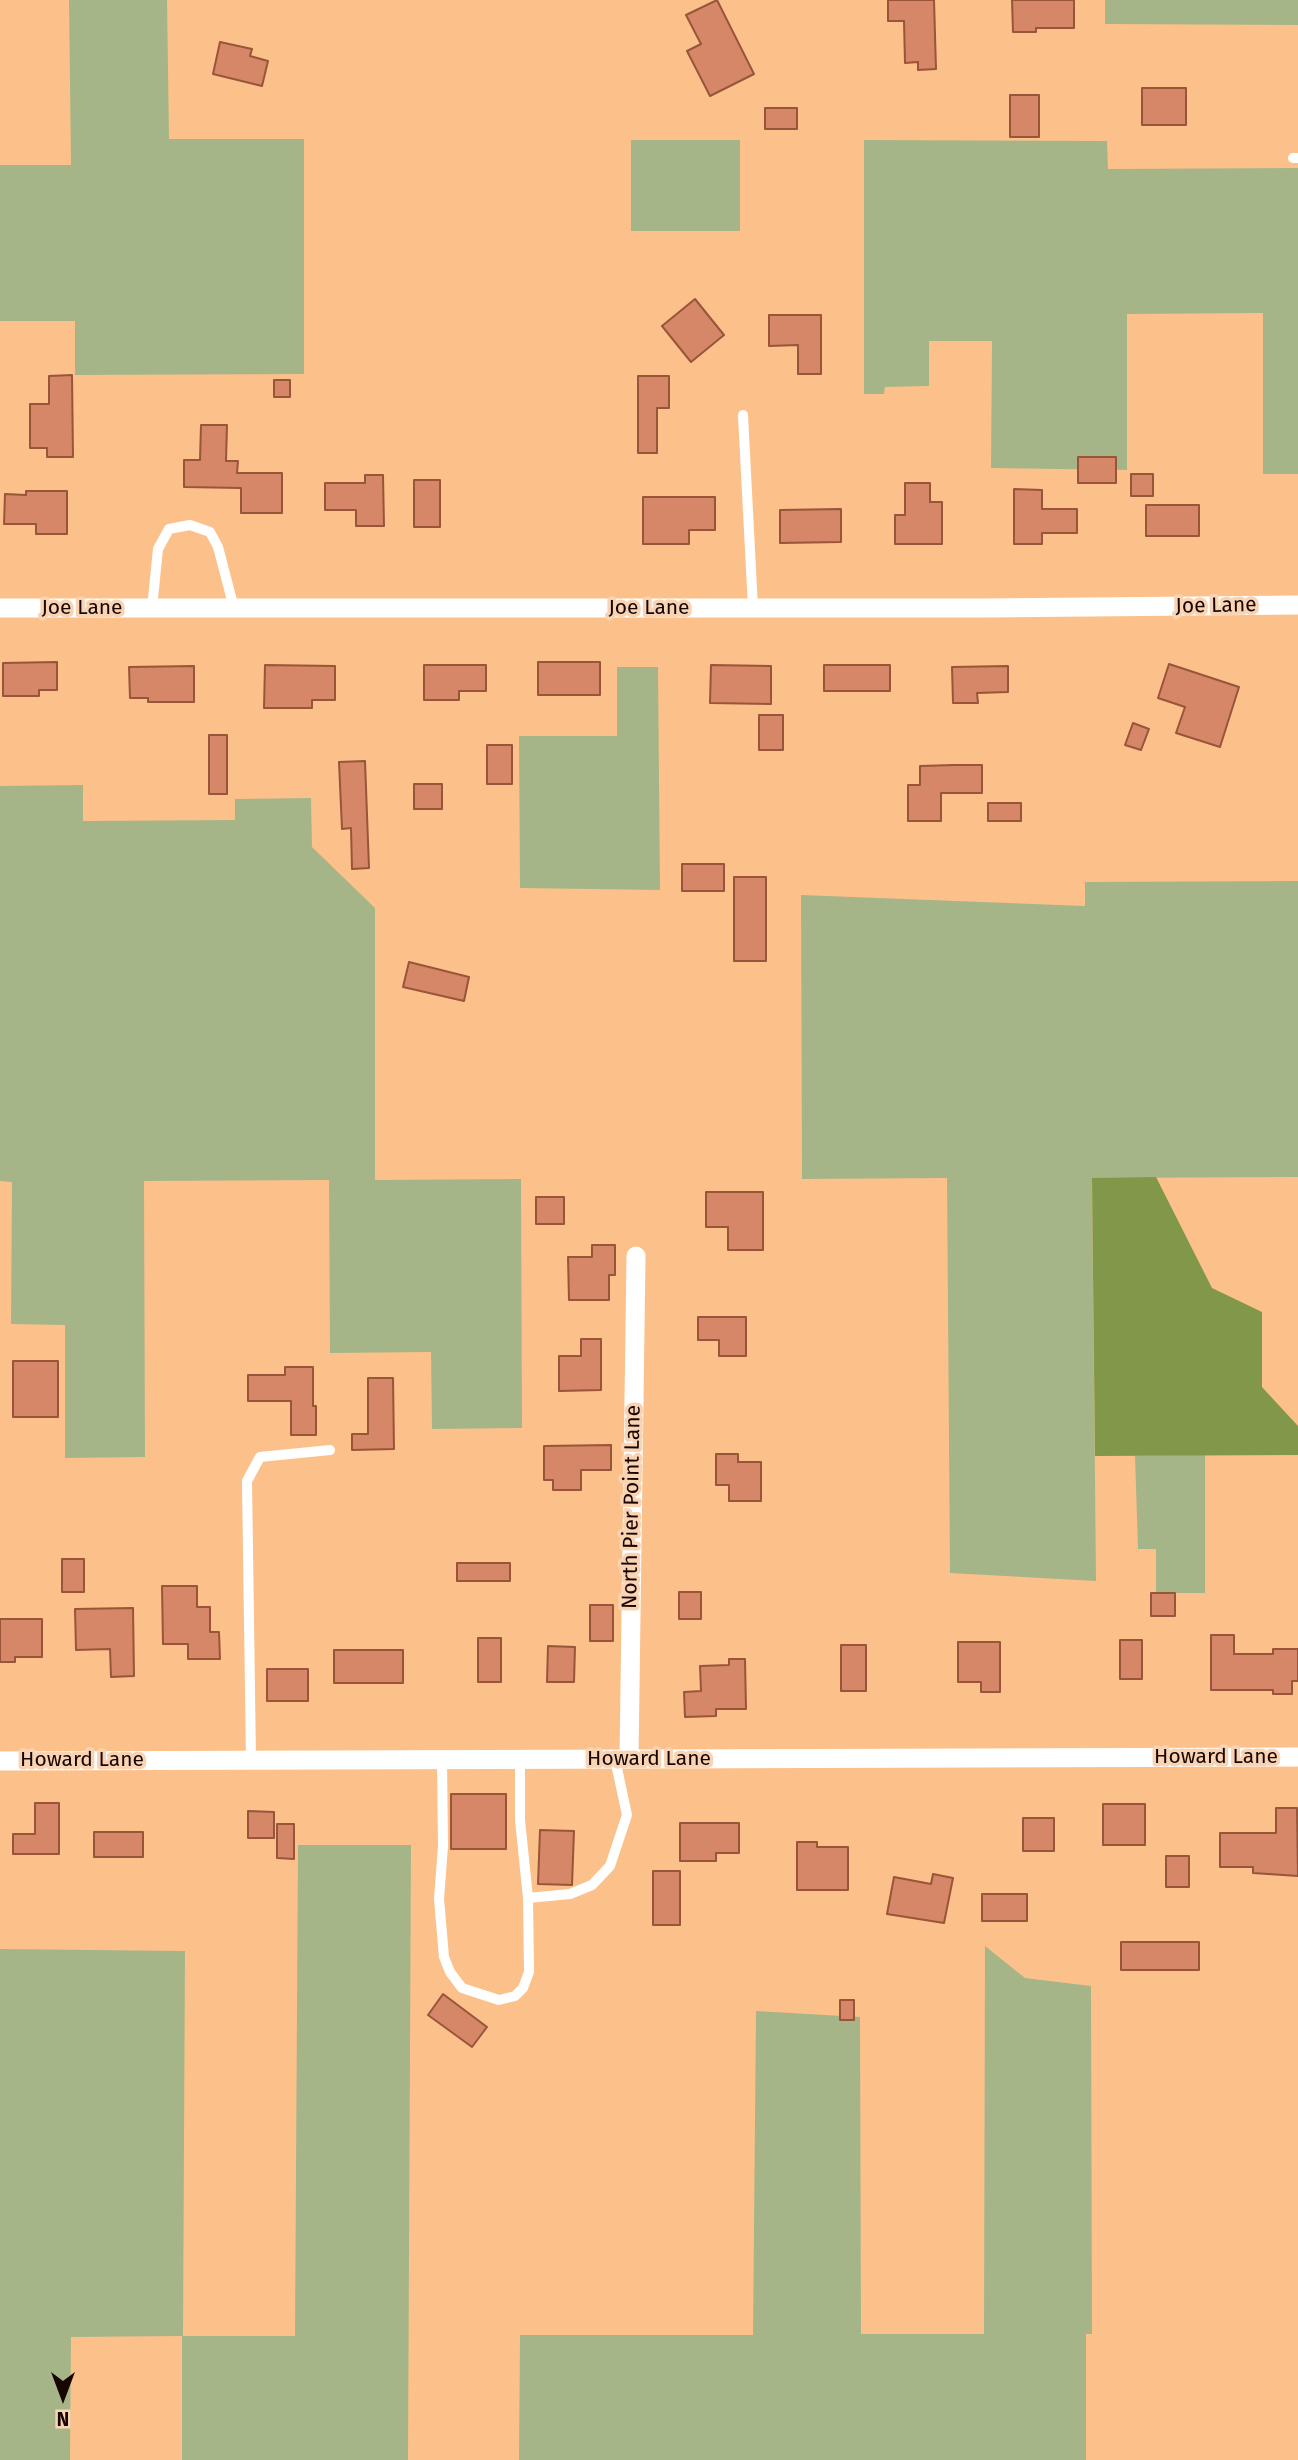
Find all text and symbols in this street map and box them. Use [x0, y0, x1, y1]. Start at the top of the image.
street label: Joe Lane [1175, 593, 1257, 619]
street label: Joe Lane [41, 595, 123, 621]
street label: Joe Lane [608, 595, 690, 621]
street label: North Pier Point Lane [618, 1405, 646, 1609]
street label: Howard Lane [1154, 1744, 1278, 1770]
street label: Howard Lane [587, 1746, 711, 1772]
street label: Howard Lane [20, 1747, 144, 1773]
north arrow [28, 2362, 98, 2432]
text: N [57, 2407, 69, 2430]

